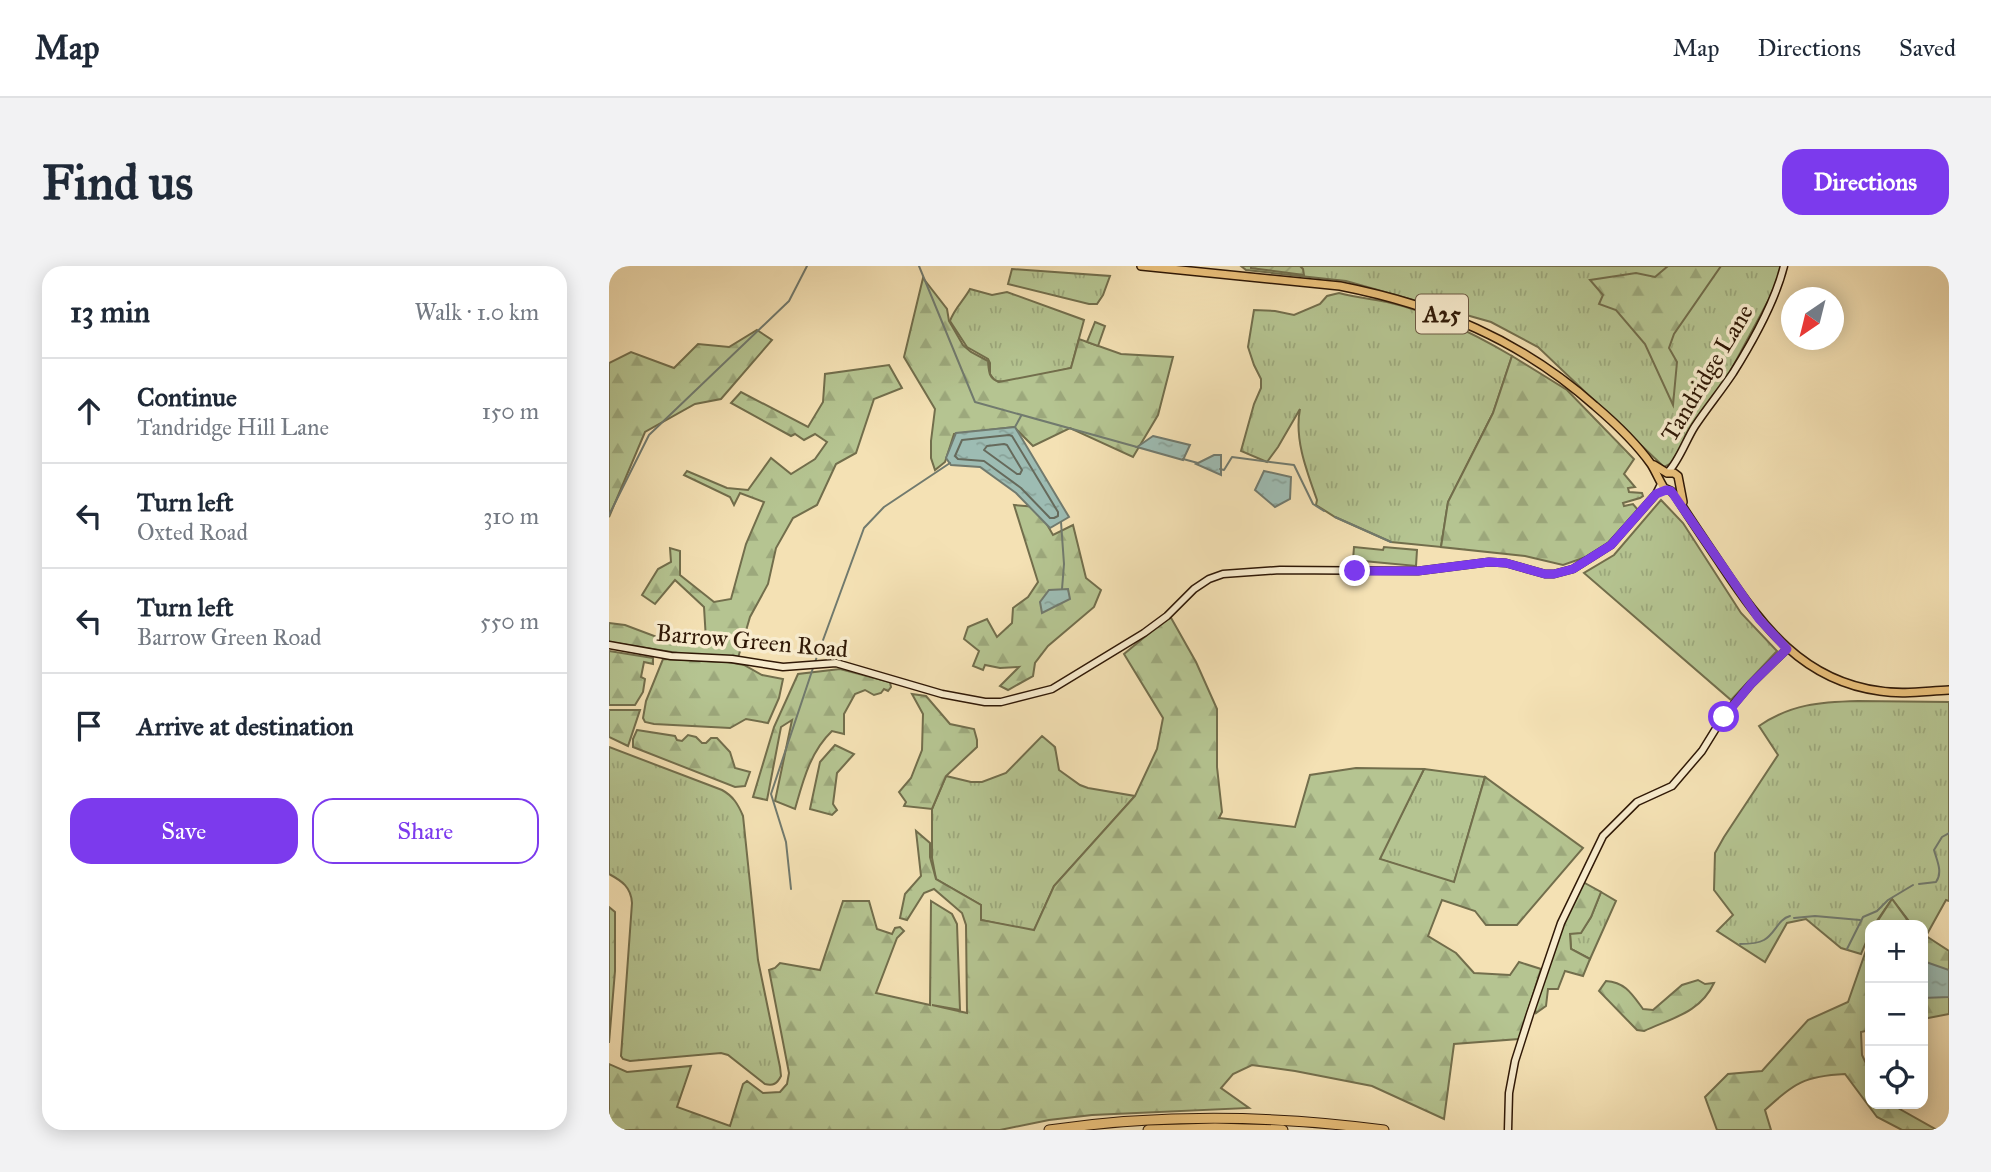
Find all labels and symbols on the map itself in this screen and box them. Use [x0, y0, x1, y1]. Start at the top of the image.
north arrow [1781, 287, 1844, 350]
road number: A25 [1416, 294, 1468, 334]
street label: Tandridge Lane [1654, 299, 1760, 447]
route end [1339, 555, 1370, 586]
street label: Barrow Green Road [655, 618, 849, 664]
route start [1708, 701, 1739, 732]

